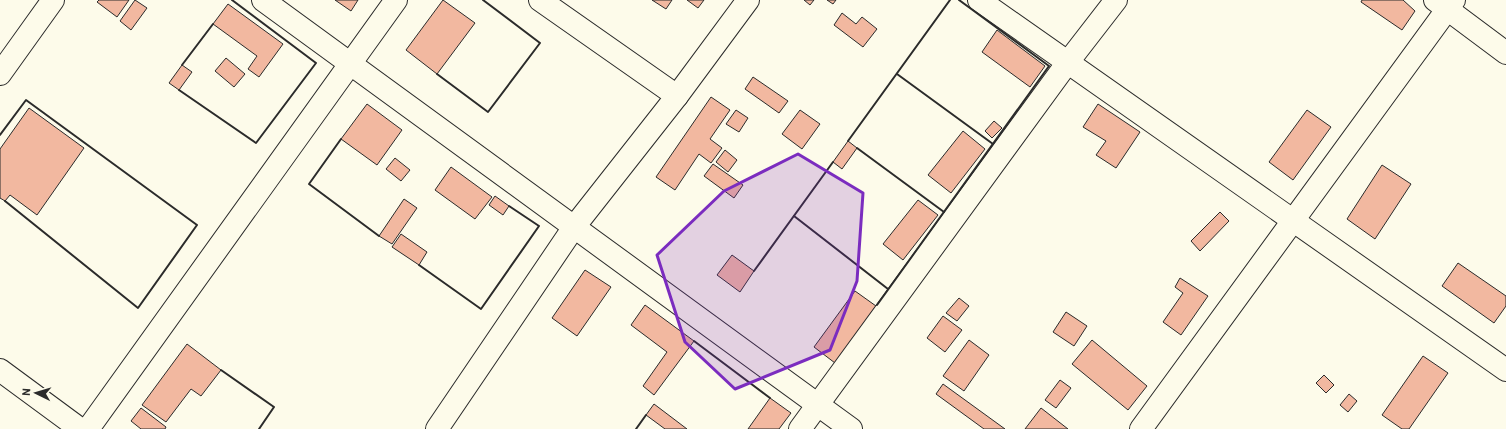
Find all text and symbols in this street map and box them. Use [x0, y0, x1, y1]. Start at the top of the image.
north arrow [16, 373, 56, 413]
text: N [19, 388, 32, 396]

